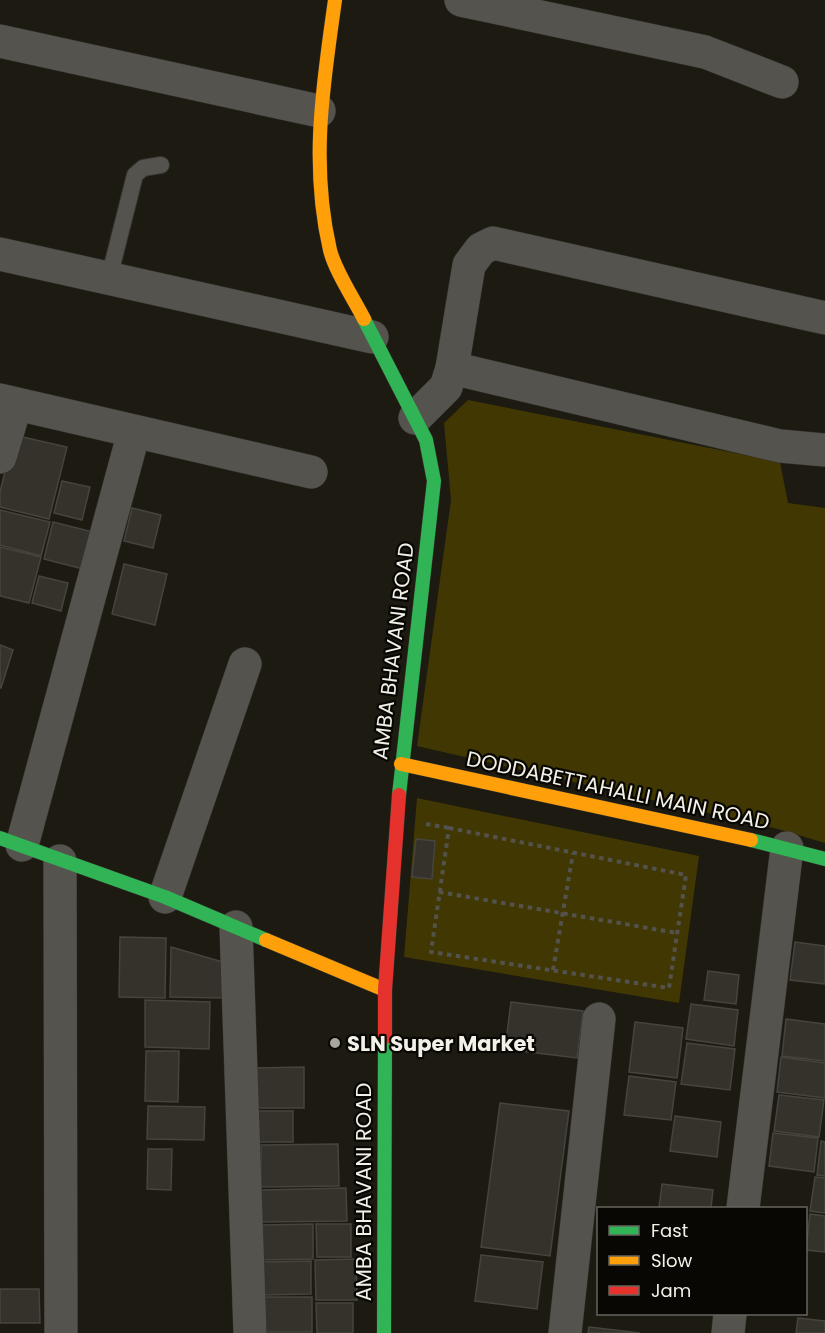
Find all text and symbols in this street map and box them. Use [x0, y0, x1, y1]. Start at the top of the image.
street label: AMBA BHAVANI ROAD [365, 541, 421, 761]
street label: DODDABETTAHALLI MAIN ROAD [464, 744, 772, 836]
place label: SLN Super Market [347, 1029, 535, 1058]
marker: SLN Super Market [328, 1036, 342, 1050]
street label: AMBA BHAVANI ROAD [349, 1083, 378, 1301]
legend [597, 1207, 807, 1315]
text: Fast [651, 1218, 688, 1243]
text: Slow [651, 1248, 693, 1273]
text: Jam [651, 1278, 691, 1303]

